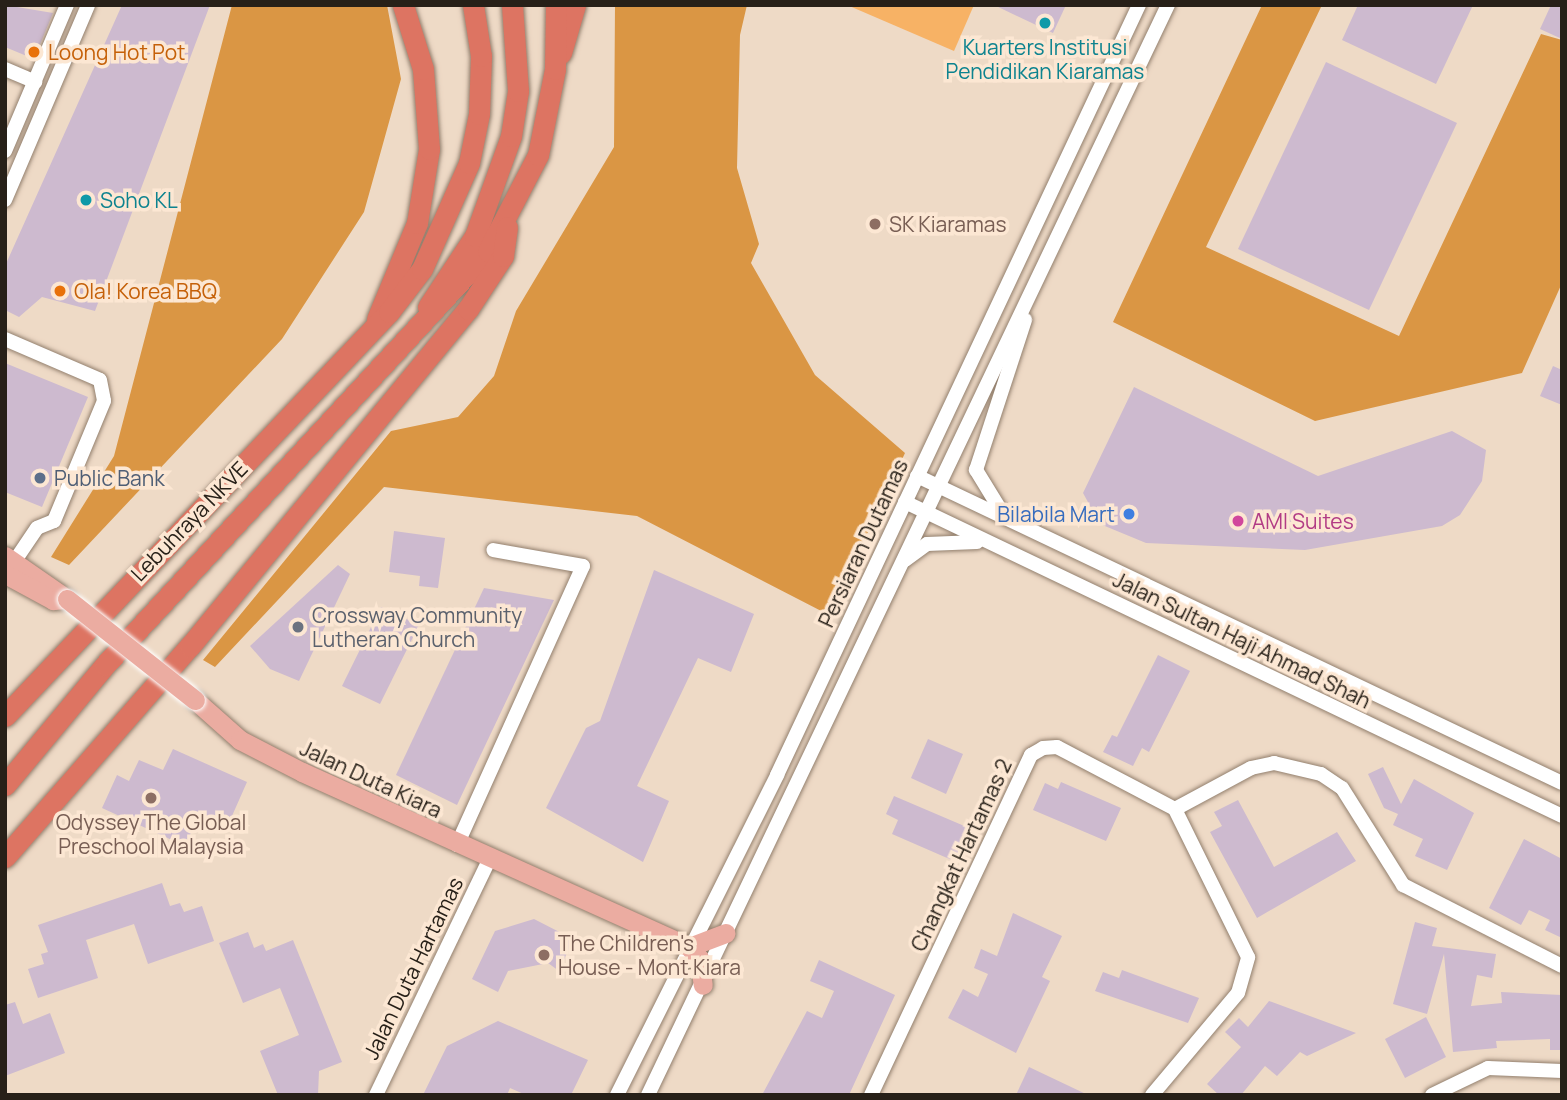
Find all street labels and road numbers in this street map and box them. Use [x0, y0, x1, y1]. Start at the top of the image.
street label: Persiaran Dutamas [813, 455, 913, 631]
street label: Lebuhraya NKVE [126, 456, 252, 586]
street label: Jalan Sultan Haji Ahmad Shah [1109, 567, 1375, 713]
street label: Jalan Duta Kiara [296, 735, 446, 823]
street label: Changkat Hartamas 2 [905, 755, 1017, 955]
street label: Jalan Duta Hartamas [358, 873, 468, 1063]

